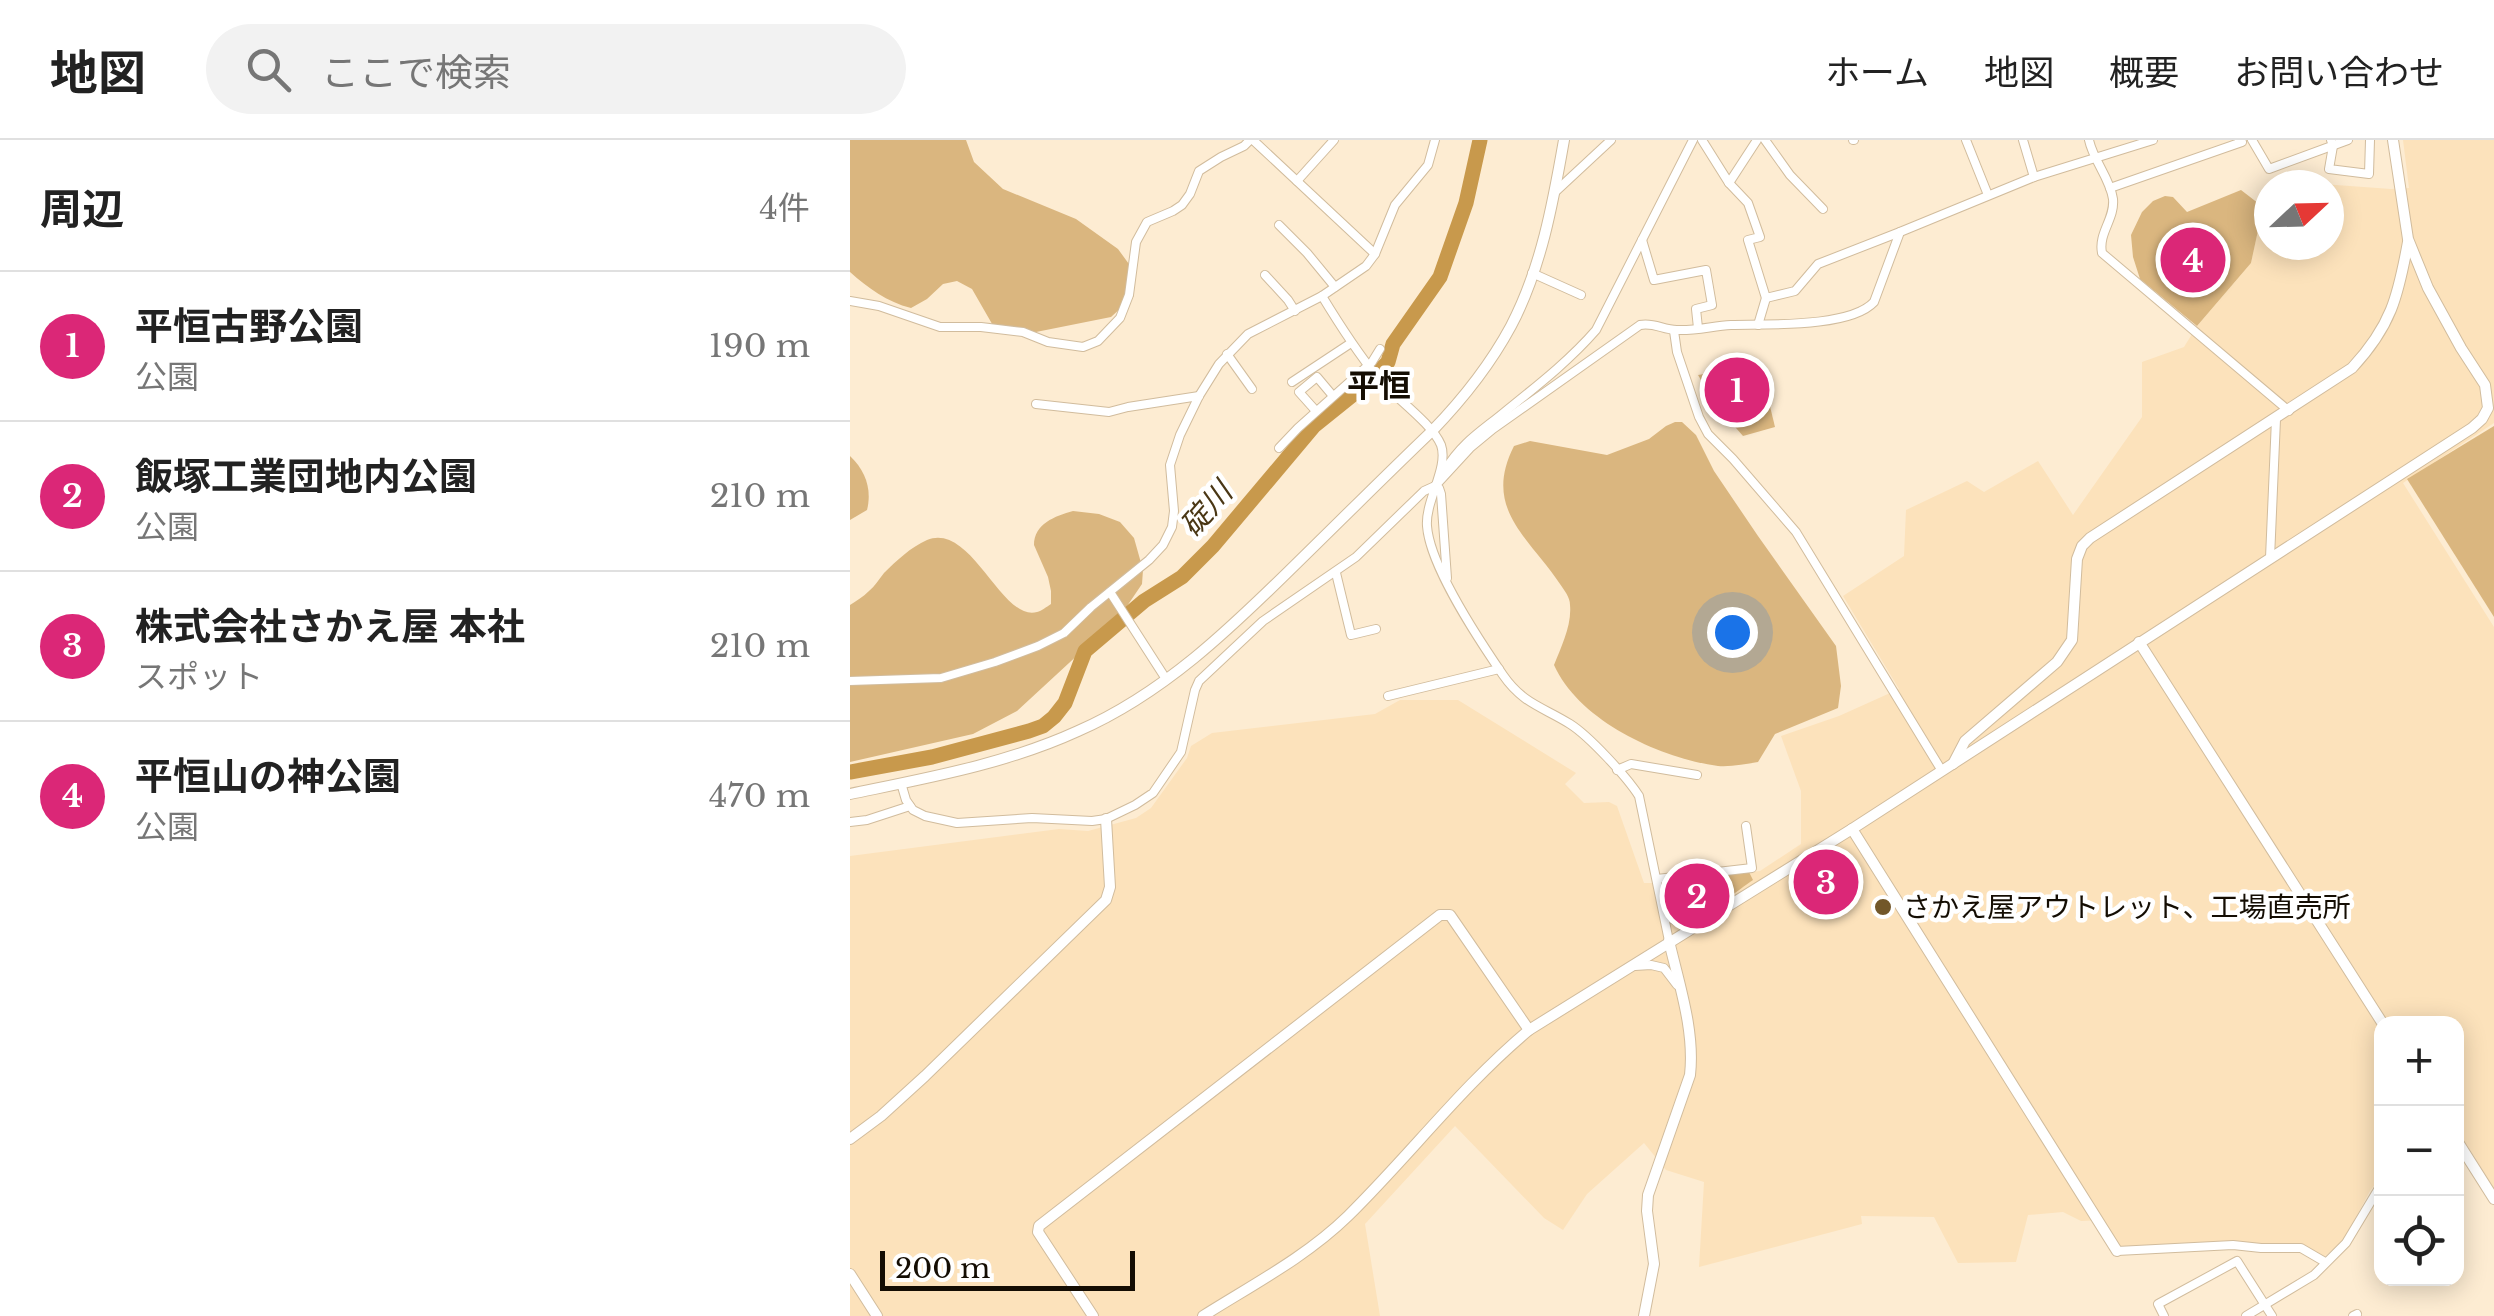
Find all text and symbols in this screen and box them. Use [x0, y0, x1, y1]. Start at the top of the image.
search box [206, 24, 906, 114]
icon: search [241, 42, 296, 97]
text: 地図 [50, 43, 146, 103]
text: ここで検索 [321, 49, 511, 96]
text: ホーム [1825, 51, 1929, 94]
text: 地図 [1984, 51, 2054, 94]
text: 概要 [2109, 51, 2179, 94]
text: お問い合わせ [2234, 51, 2444, 94]
north arrow [2254, 170, 2344, 260]
text: 周辺 [40, 183, 124, 235]
text: 4件 [759, 188, 810, 228]
pin: 4 [2160, 222, 2226, 298]
text: 平恒古野公園 [135, 303, 363, 350]
text: 1 [66, 326, 79, 366]
text: 190 m [709, 326, 810, 366]
pin: 1 [1704, 352, 1770, 428]
text: 公園 [135, 357, 199, 397]
district label: 平恒 [1347, 366, 1411, 406]
text: 飯塚工業団地内公園 [135, 453, 477, 500]
water label: 碇川 [1172, 472, 1242, 544]
text: 2 [62, 476, 83, 516]
text: 210 m [710, 476, 810, 516]
text: 公園 [135, 507, 199, 547]
text: 株式会社さかえ屋 本社 [135, 603, 525, 650]
your location [1707, 607, 1758, 658]
text: 3 [62, 626, 83, 666]
text: 210 m [710, 626, 810, 666]
text: スポット [135, 657, 263, 697]
text: 平恒山の神公園 [135, 753, 401, 800]
text: 4 [62, 776, 83, 816]
text: 470 m [709, 776, 810, 816]
text: 公園 [135, 807, 199, 847]
pin: 3 [1794, 844, 1858, 920]
pin: 2 [1664, 858, 1730, 934]
place label: さかえ屋アウトレット、工場直売所 [1903, 890, 2350, 925]
marker: さかえ屋アウトレット、工場直売所 [1872, 896, 1894, 918]
map controls [2374, 1016, 2464, 1286]
button: + [2374, 1016, 2464, 1106]
button: − [2374, 1106, 2464, 1196]
button: locate [2374, 1196, 2464, 1286]
scale bar [880, 1246, 1135, 1290]
text: 200 m [895, 1251, 990, 1286]

